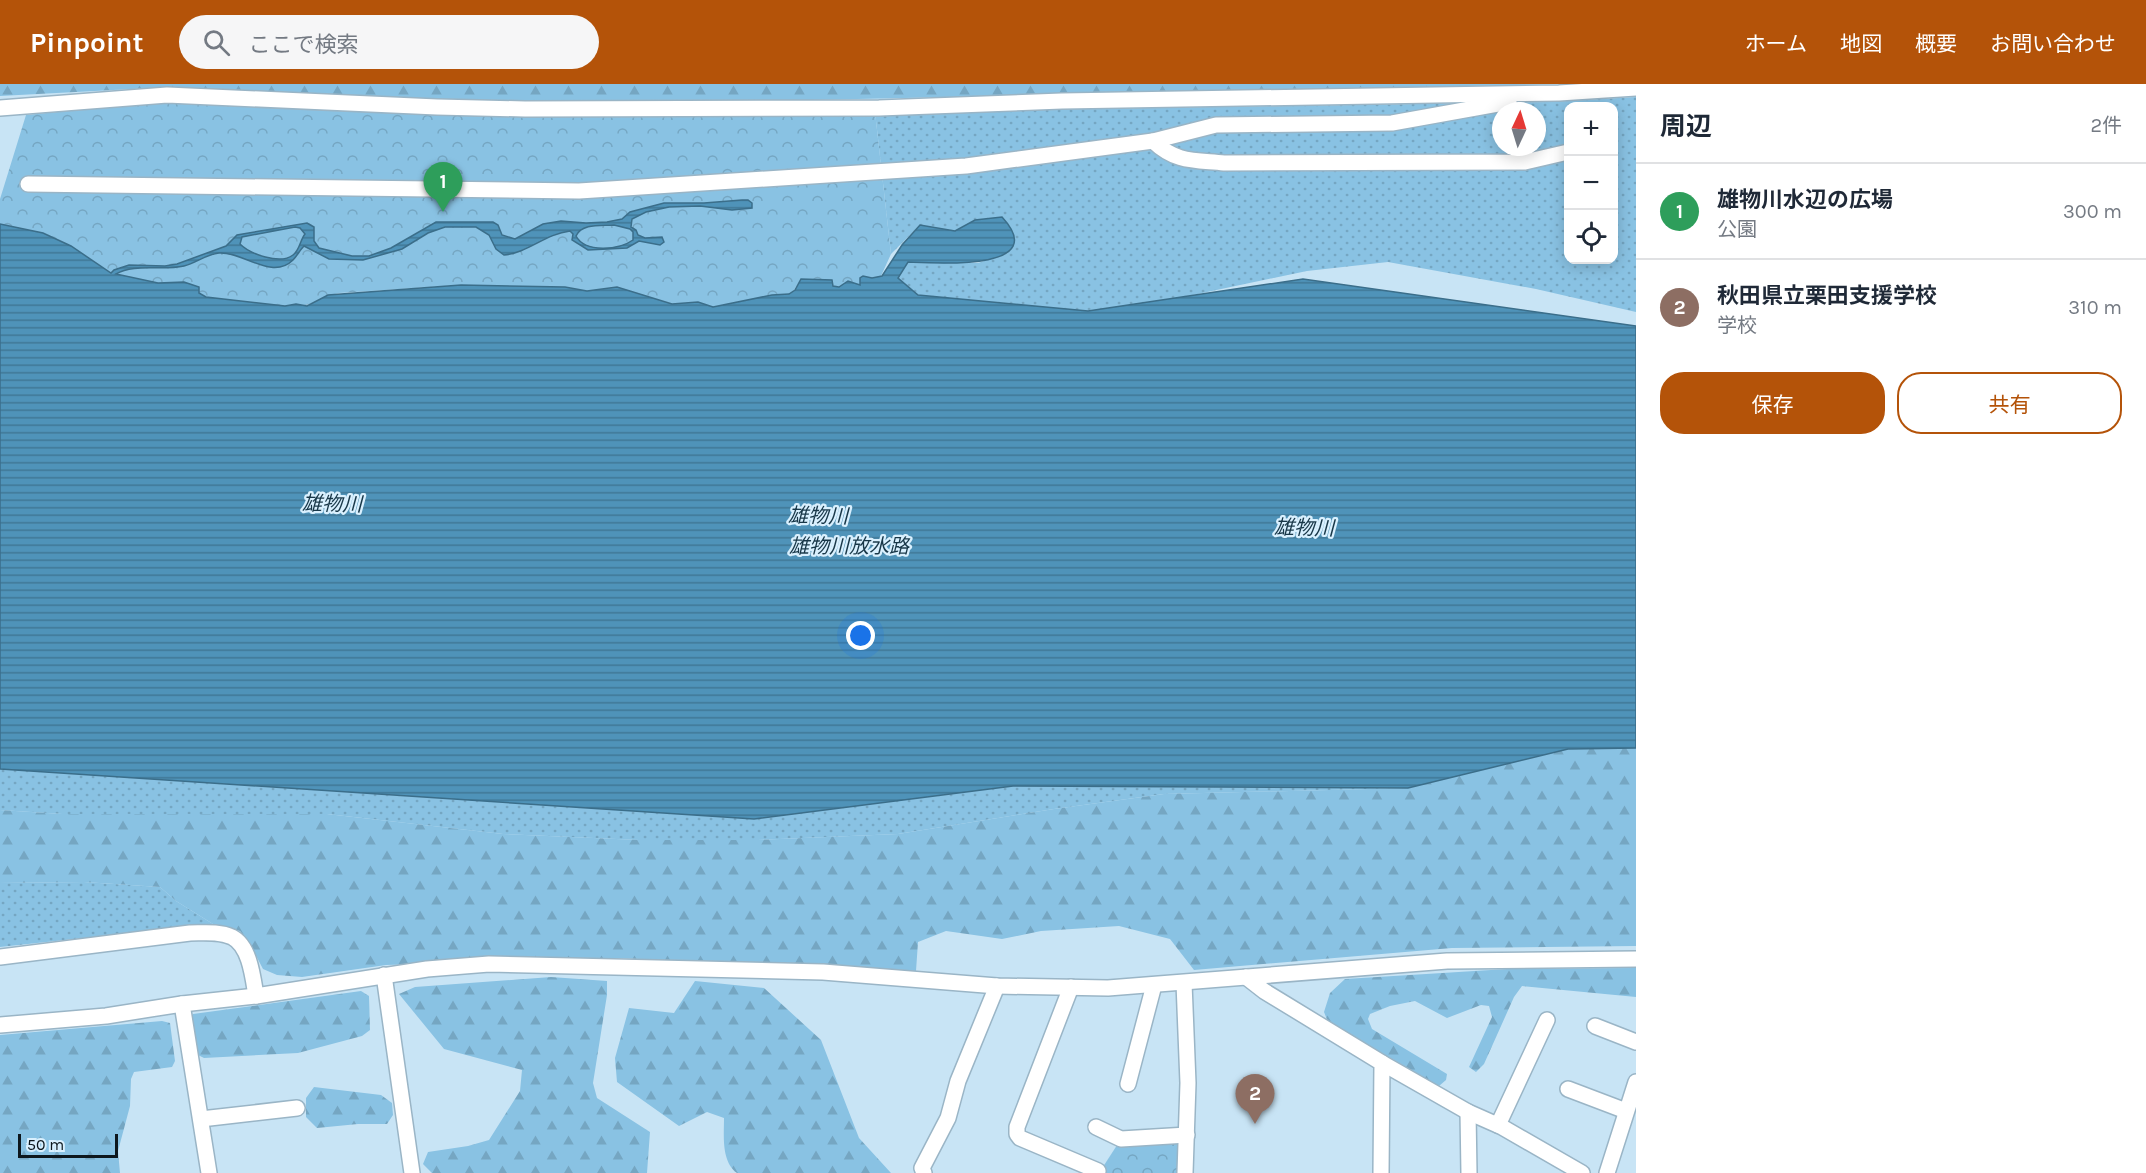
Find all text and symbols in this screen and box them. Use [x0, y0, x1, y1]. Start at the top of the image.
search box [179, 15, 599, 69]
text: Pinpoint [30, 26, 143, 59]
icon: search [200, 26, 233, 59]
text: ここで検索 [248, 32, 359, 58]
text: ホーム [1745, 32, 1807, 56]
text: 地図 [1840, 32, 1882, 56]
text: 概要 [1915, 32, 1957, 56]
text: お問い合わせ [1990, 32, 2116, 56]
north arrow [1492, 102, 1546, 156]
map controls [1564, 102, 1618, 264]
button: + [1564, 102, 1618, 156]
text: 周辺 [1660, 111, 1712, 142]
text: 2件 [2090, 114, 2122, 137]
button: − [1564, 156, 1618, 210]
pin: 1 [424, 162, 462, 212]
text: 雄物川水辺の広場 [1717, 187, 1893, 213]
text: 1 [1676, 200, 1683, 223]
text: 300 m [2063, 200, 2122, 223]
button: locate [1564, 210, 1618, 264]
text: 公園 [1717, 218, 1757, 241]
text: 秋田県立栗田支援学校 [1717, 283, 1937, 309]
text: 2 [1673, 296, 1686, 319]
text: 310 m [2068, 296, 2122, 319]
text: 学校 [1717, 314, 1757, 337]
button: 保存 [1660, 372, 1885, 434]
button: 共有 [1897, 372, 2122, 434]
water label: 雄物川 [302, 492, 364, 516]
water label: 雄物川 [788, 504, 850, 528]
water label: 雄物川 [1274, 516, 1336, 540]
water label: 雄物川放水路 [789, 535, 911, 558]
your location [846, 621, 875, 650]
pin: 2 [1236, 1074, 1274, 1124]
scale bar [18, 1131, 118, 1158]
text: 50 m [27, 1135, 64, 1154]

